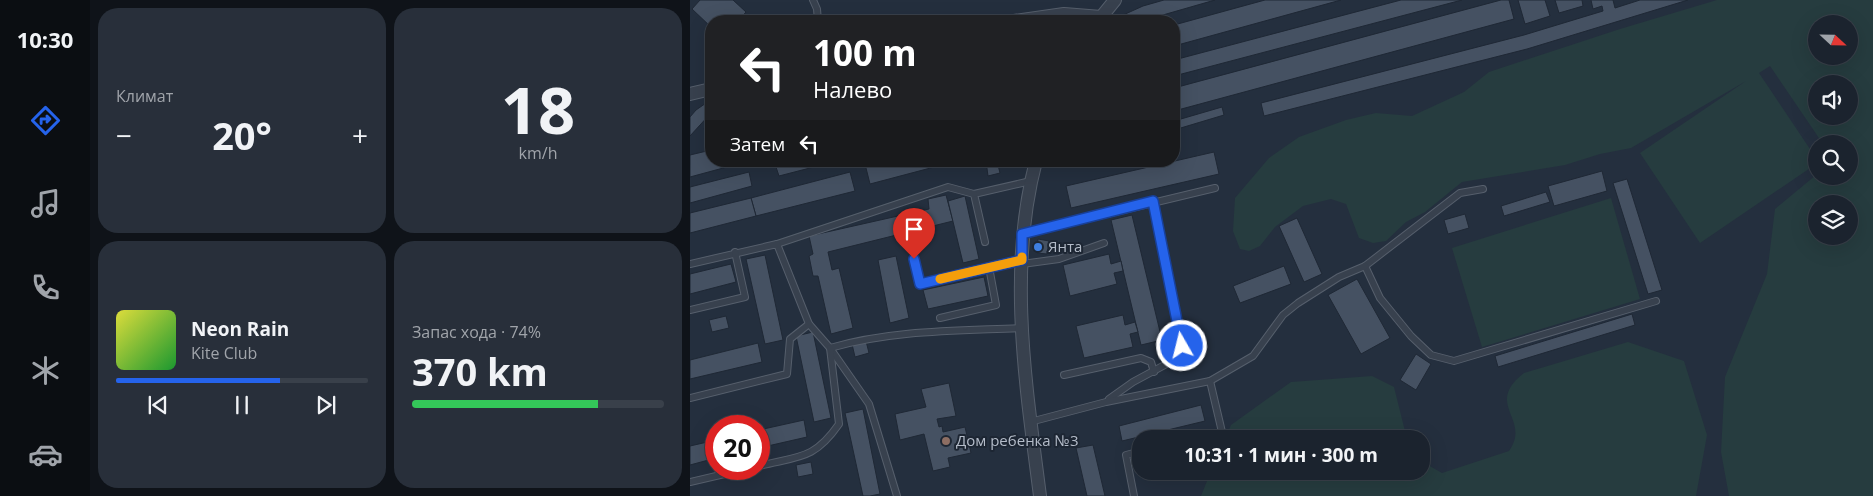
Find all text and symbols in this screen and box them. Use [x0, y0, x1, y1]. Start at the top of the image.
north arrow [1808, 15, 1858, 65]
map controls [1808, 15, 1858, 245]
text: 10:30 [17, 24, 73, 54]
text: 100 m [813, 29, 917, 76]
icon: left [730, 35, 795, 100]
text: 18 [501, 65, 575, 153]
text: Налево [813, 74, 892, 104]
button: sound [1808, 75, 1858, 125]
text: Климат [116, 85, 173, 107]
icon: directions [28, 103, 63, 138]
text: 20° [212, 109, 272, 161]
text: − [116, 116, 132, 154]
text: + [352, 116, 368, 154]
icon: left [795, 130, 823, 158]
text: Затем [730, 131, 785, 157]
button: search [1808, 135, 1858, 185]
text: km/h [519, 142, 557, 164]
icon: music [28, 186, 63, 221]
button: layers [1808, 195, 1858, 245]
pin [893, 208, 935, 259]
icon: arrive [900, 215, 928, 243]
place label: Янта [1048, 236, 1082, 256]
marker: Янта [1032, 241, 1044, 253]
icon: phone [28, 270, 63, 305]
text: Neon Rain [191, 316, 289, 342]
position arrow [1155, 319, 1207, 371]
text: Запас хода · 74% [412, 321, 541, 343]
text: Kite Club [191, 342, 257, 364]
text: 370 km [412, 345, 548, 397]
icon: climate [28, 353, 63, 388]
icon: previous [144, 391, 172, 419]
icon: pause [228, 391, 256, 419]
icon: next [312, 391, 340, 419]
speed limit sign: 20 [705, 415, 770, 480]
place label: Дом ребенка №3 [956, 430, 1078, 450]
marker: Дом ребенка №3 [940, 435, 952, 447]
icon: car [28, 437, 63, 472]
text: 10:31 · 1 мин · 300 m [1184, 442, 1378, 468]

